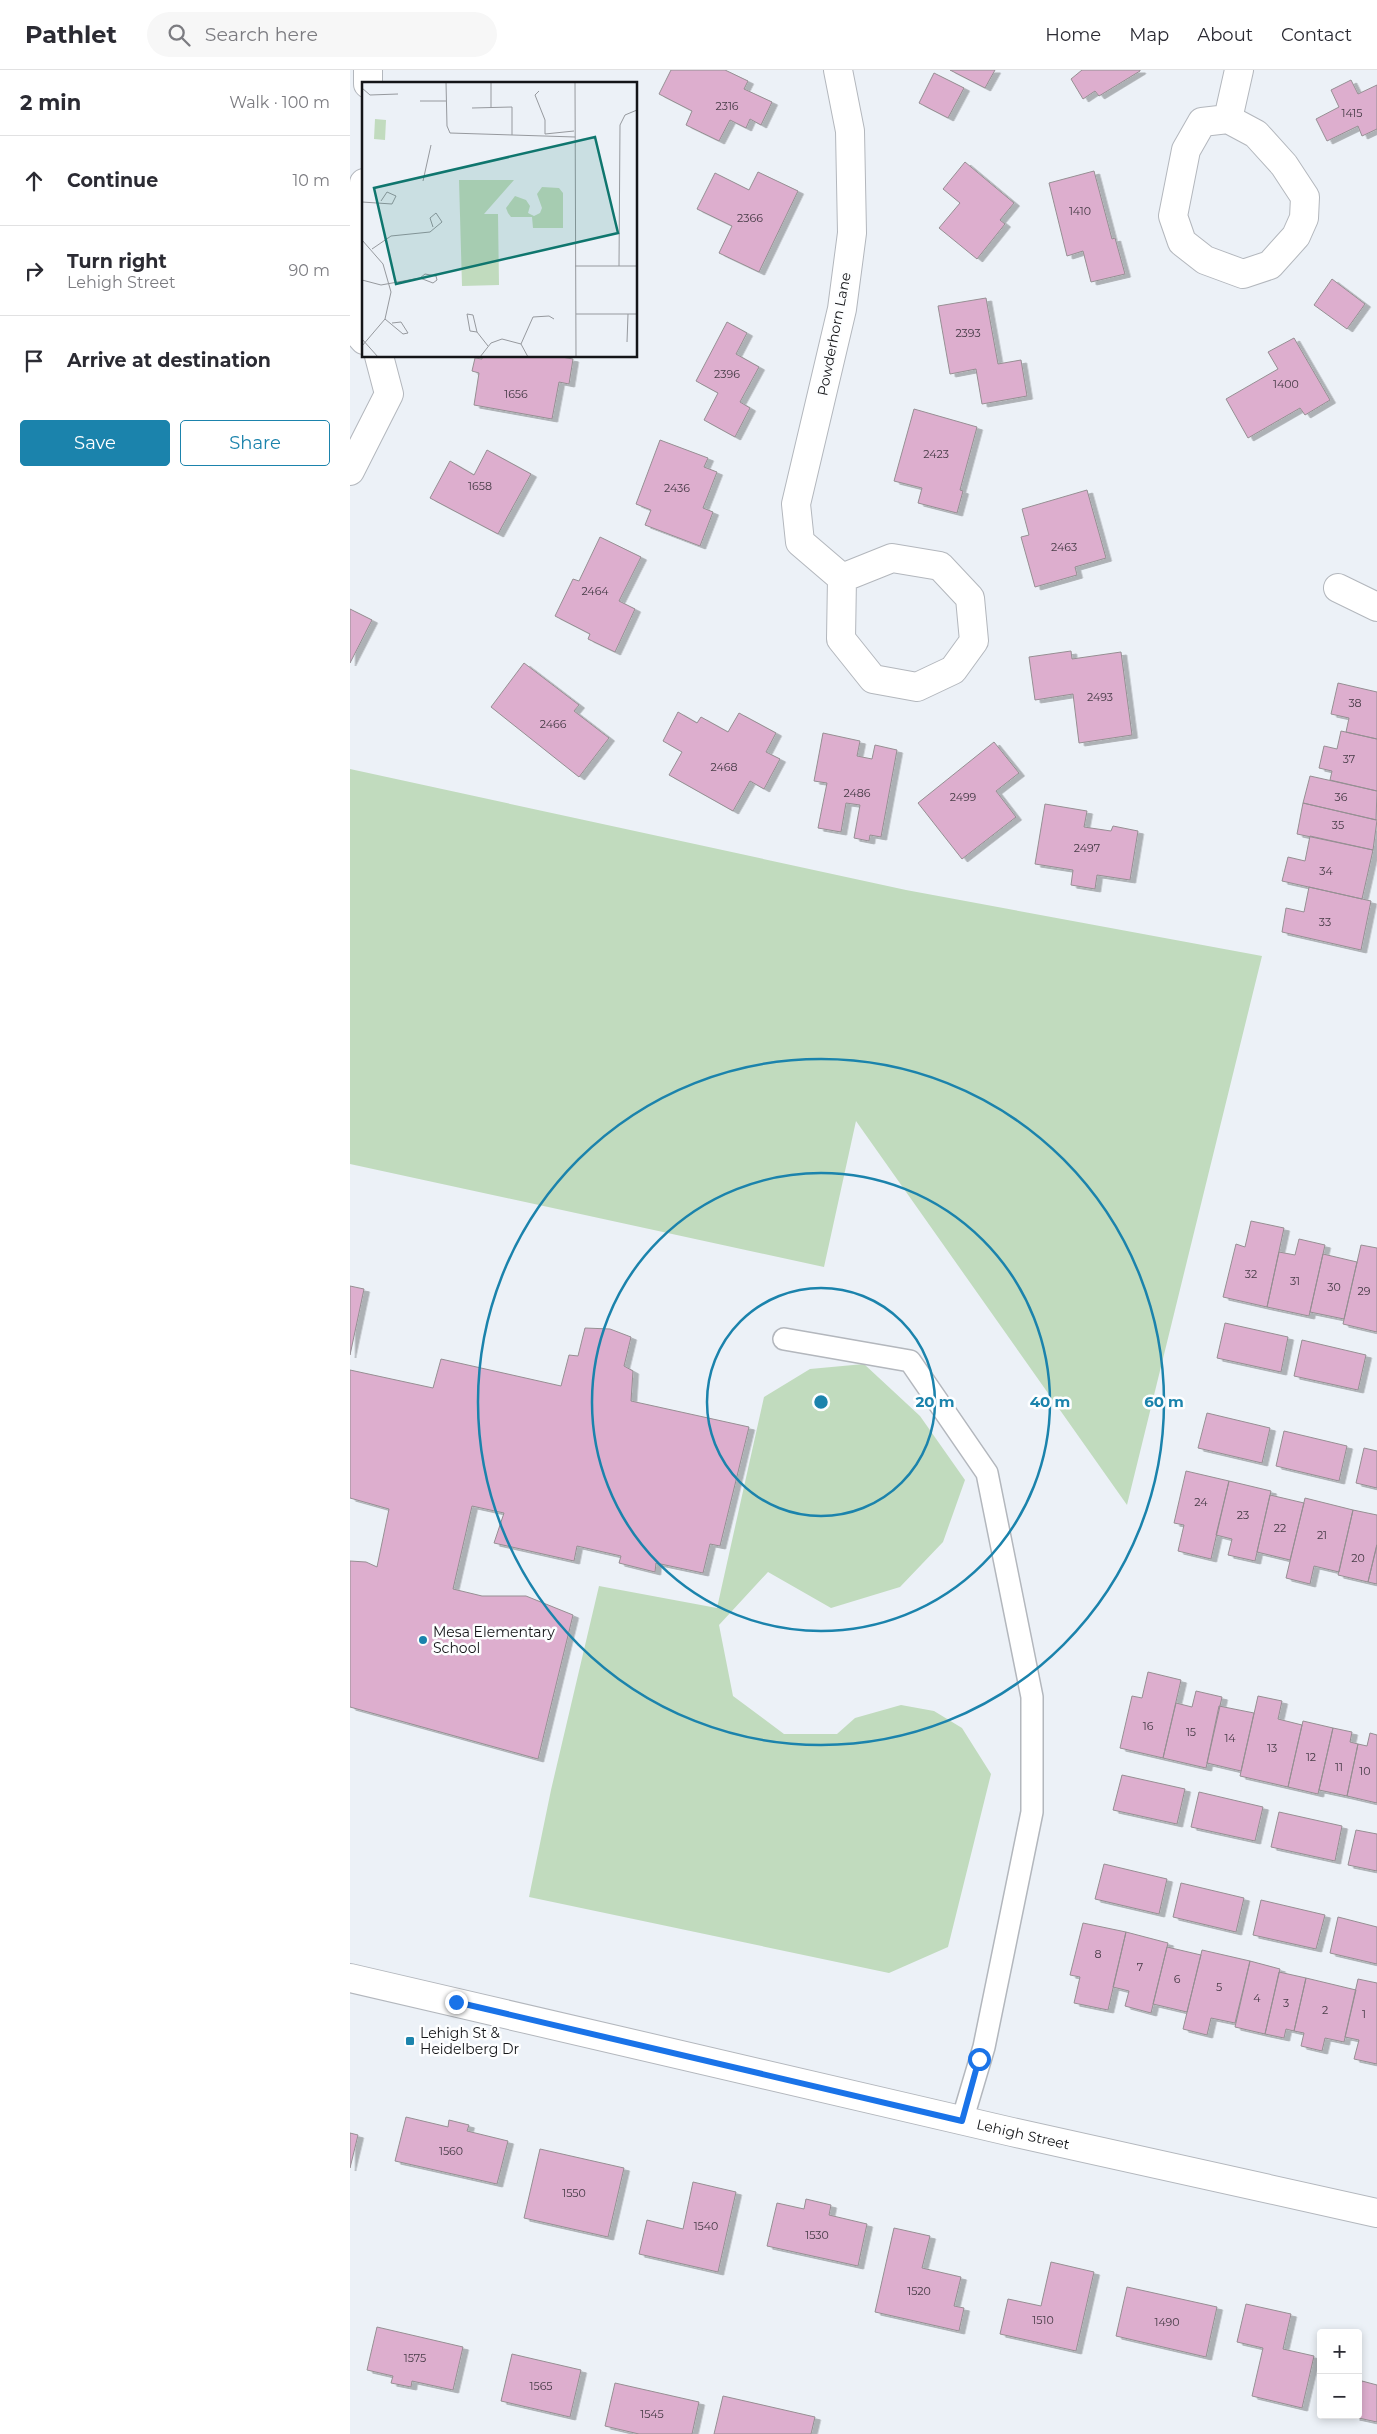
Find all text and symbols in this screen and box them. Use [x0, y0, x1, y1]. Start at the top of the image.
search box [147, 12, 497, 57]
text: Pathlet [25, 20, 117, 49]
icon: search [165, 21, 193, 49]
text: Search here [205, 23, 318, 46]
text: Home [1045, 24, 1101, 46]
text: Map [1129, 24, 1169, 46]
text: About [1197, 24, 1253, 46]
text: Contact [1281, 24, 1352, 46]
inset map [362, 82, 638, 358]
text: 2 min [20, 90, 81, 115]
text: Walk · 100 m [229, 93, 330, 112]
house number: 2316 [715, 99, 739, 113]
house number: 1415 [1341, 106, 1363, 120]
icon: ahead [20, 167, 48, 195]
text: Continue [67, 169, 158, 192]
text: 10 m [292, 171, 330, 190]
house number: 1410 [1069, 204, 1091, 218]
house number: 2366 [737, 211, 763, 225]
text: Turn right [67, 250, 167, 273]
icon: right [20, 257, 48, 285]
text: 90 m [288, 261, 330, 280]
street label: Powderhorn Lane [813, 271, 855, 397]
text: Lehigh Street [67, 273, 175, 292]
house number: 2393 [955, 326, 981, 340]
icon: arrive [20, 347, 48, 375]
text: Arrive at destination [67, 349, 271, 372]
house number: 2396 [714, 367, 740, 381]
house number: 1400 [1273, 377, 1299, 391]
house number: 1656 [504, 387, 528, 401]
button: Save [20, 420, 170, 466]
button: Share [180, 420, 330, 466]
house number: 2423 [923, 447, 949, 461]
house number: 1658 [468, 479, 492, 493]
house number: 2436 [664, 481, 690, 495]
house number: 2463 [1051, 540, 1077, 554]
house number: 2464 [581, 584, 609, 598]
house number: 2493 [1087, 690, 1113, 704]
house number: 38 [1348, 696, 1362, 710]
house number: 2466 [540, 717, 567, 731]
house number: 37 [1343, 752, 1355, 766]
house number: 2468 [711, 760, 738, 774]
house number: 2486 [843, 786, 871, 800]
house number: 2499 [950, 790, 977, 804]
house number: 36 [1335, 790, 1348, 804]
house number: 35 [1332, 818, 1344, 832]
house number: 2497 [1074, 841, 1100, 855]
house number: 34 [1319, 864, 1333, 878]
house number: 33 [1319, 915, 1331, 929]
house number: 32 [1245, 1267, 1257, 1281]
house number: 31 [1290, 1274, 1300, 1288]
house number: 30 [1327, 1280, 1341, 1294]
house number: 29 [1358, 1284, 1371, 1298]
text: 20 m [915, 1392, 955, 1411]
text: 40 m [1030, 1392, 1070, 1411]
text: 60 m [1144, 1392, 1184, 1411]
centre of rings [812, 1393, 830, 1411]
house number: 24 [1194, 1495, 1208, 1509]
house number: 23 [1237, 1508, 1249, 1522]
house number: 22 [1274, 1521, 1286, 1535]
house number: 21 [1317, 1528, 1327, 1542]
house number: 20 [1351, 1551, 1365, 1565]
place label: Mesa Elementary School [433, 1623, 555, 1657]
marker: Mesa Elementary School [417, 1634, 429, 1646]
house number: 16 [1143, 1719, 1154, 1733]
house number: 15 [1186, 1725, 1196, 1739]
house number: 14 [1224, 1731, 1236, 1745]
house number: 13 [1267, 1741, 1277, 1755]
house number: 12 [1306, 1750, 1316, 1764]
house number: 11 [1335, 1760, 1343, 1774]
house number: 10 [1359, 1764, 1371, 1778]
house number: 8 [1094, 1947, 1102, 1961]
house number: 7 [1137, 1960, 1143, 1974]
house number: 6 [1174, 1972, 1181, 1986]
house number: 5 [1216, 1980, 1222, 1994]
route end [445, 1991, 468, 2014]
house number: 4 [1253, 1991, 1261, 2005]
house number: 3 [1283, 1996, 1289, 2010]
house number: 2 [1322, 2003, 1328, 2017]
house number: 1 [1362, 2007, 1366, 2021]
place label: Lehigh St & Heidelberg Dr [420, 2024, 520, 2058]
marker: Lehigh St & Heidelberg Dr [404, 2035, 416, 2047]
route start [968, 2048, 991, 2071]
street label: Lehigh Street [975, 2115, 1072, 2154]
house number: 1560 [439, 2144, 463, 2158]
house number: 1550 [562, 2186, 586, 2200]
house number: 1540 [694, 2219, 718, 2233]
house number: 1530 [805, 2228, 829, 2242]
house number: 1520 [907, 2284, 931, 2298]
house number: 1510 [1032, 2313, 1054, 2327]
house number: 1490 [1154, 2315, 1180, 2329]
map controls [1317, 2329, 1362, 2419]
button: + [1317, 2329, 1362, 2374]
house number: 1575 [404, 2351, 426, 2365]
button: − [1317, 2374, 1362, 2419]
house number: 1565 [529, 2379, 553, 2393]
house number: 1545 [640, 2407, 664, 2421]

